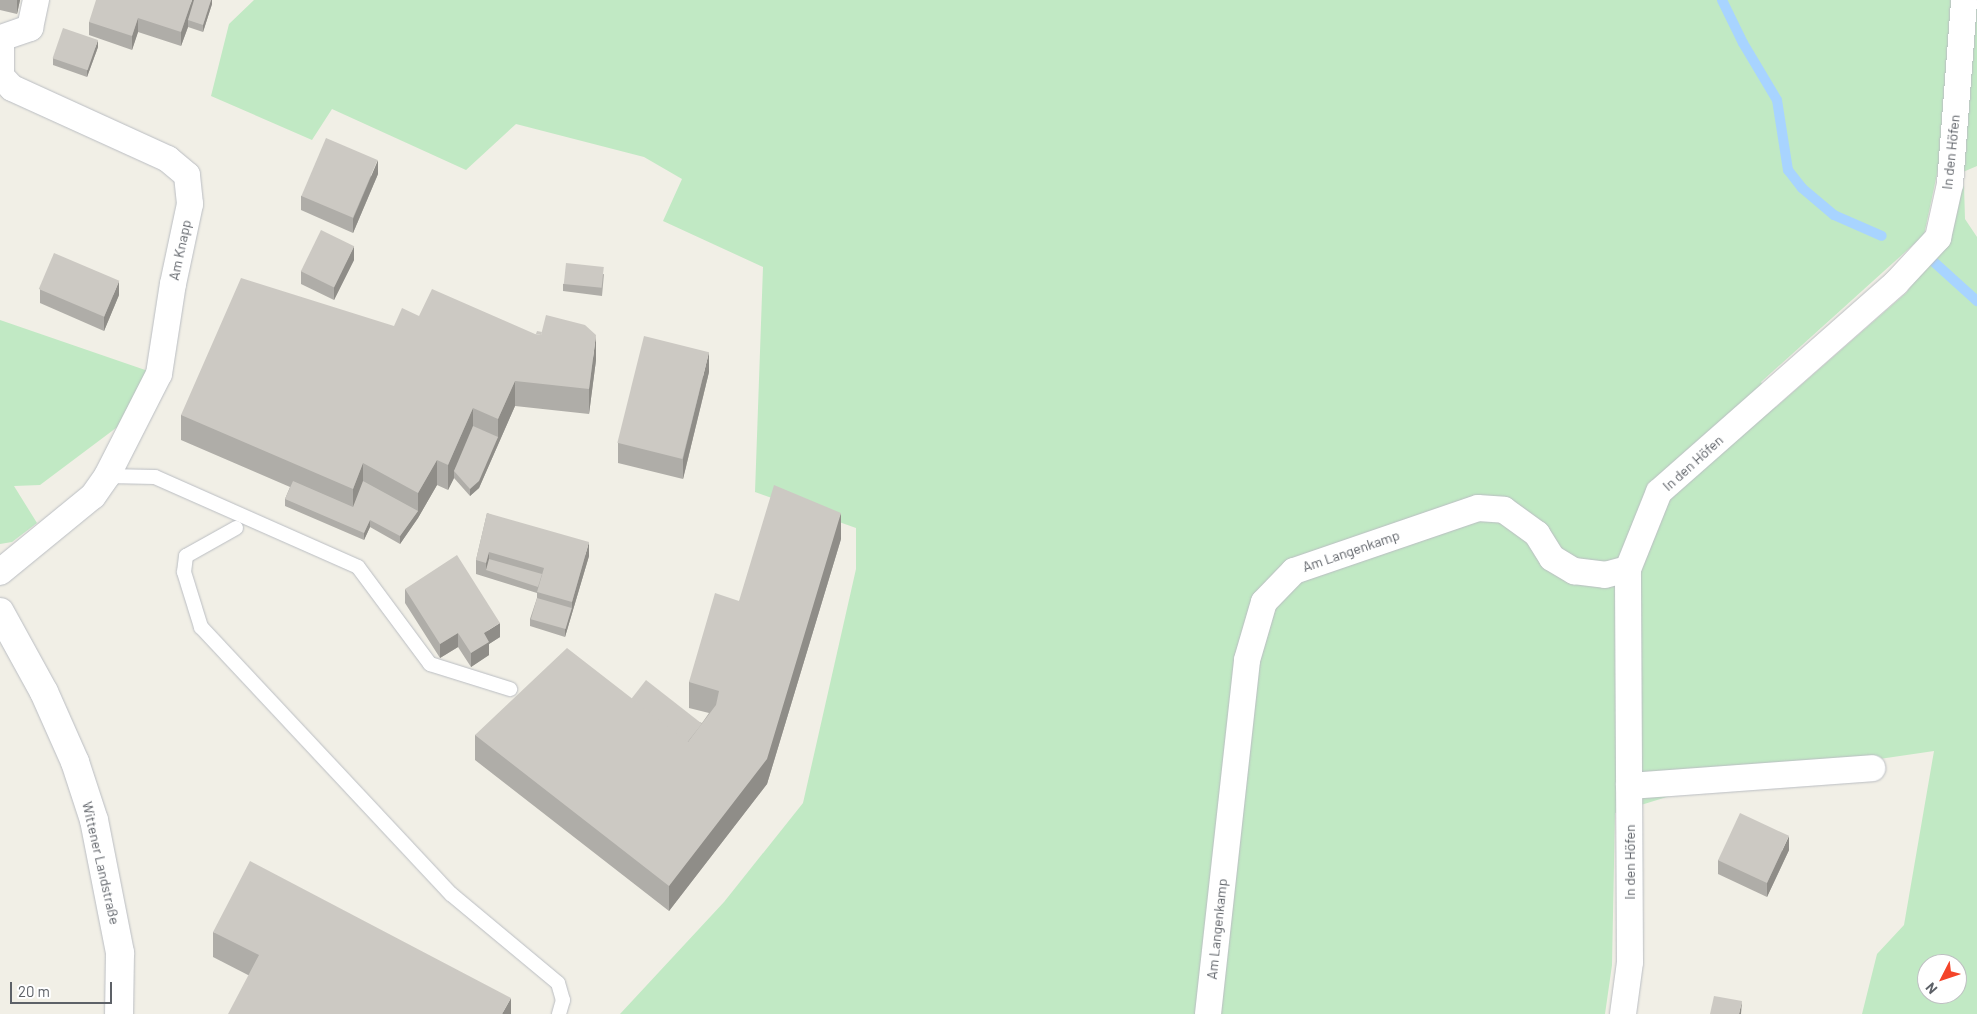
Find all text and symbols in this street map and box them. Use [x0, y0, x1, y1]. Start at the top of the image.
street label: In den Höfen [1939, 114, 1963, 190]
street label: Am Knapp [165, 218, 195, 282]
street label: In den Höfen [1659, 432, 1727, 494]
street label: Am Langenkamp [1300, 527, 1402, 575]
street label: Wittener Landstraße [79, 800, 123, 926]
street label: In den Höfen [1622, 824, 1638, 900]
street label: Am Langenkamp [1203, 878, 1231, 980]
north arrow [1917, 954, 1967, 1004]
scale bar [12, 972, 115, 1004]
text: N [1922, 979, 1941, 998]
text: 20 m [18, 982, 50, 1000]

